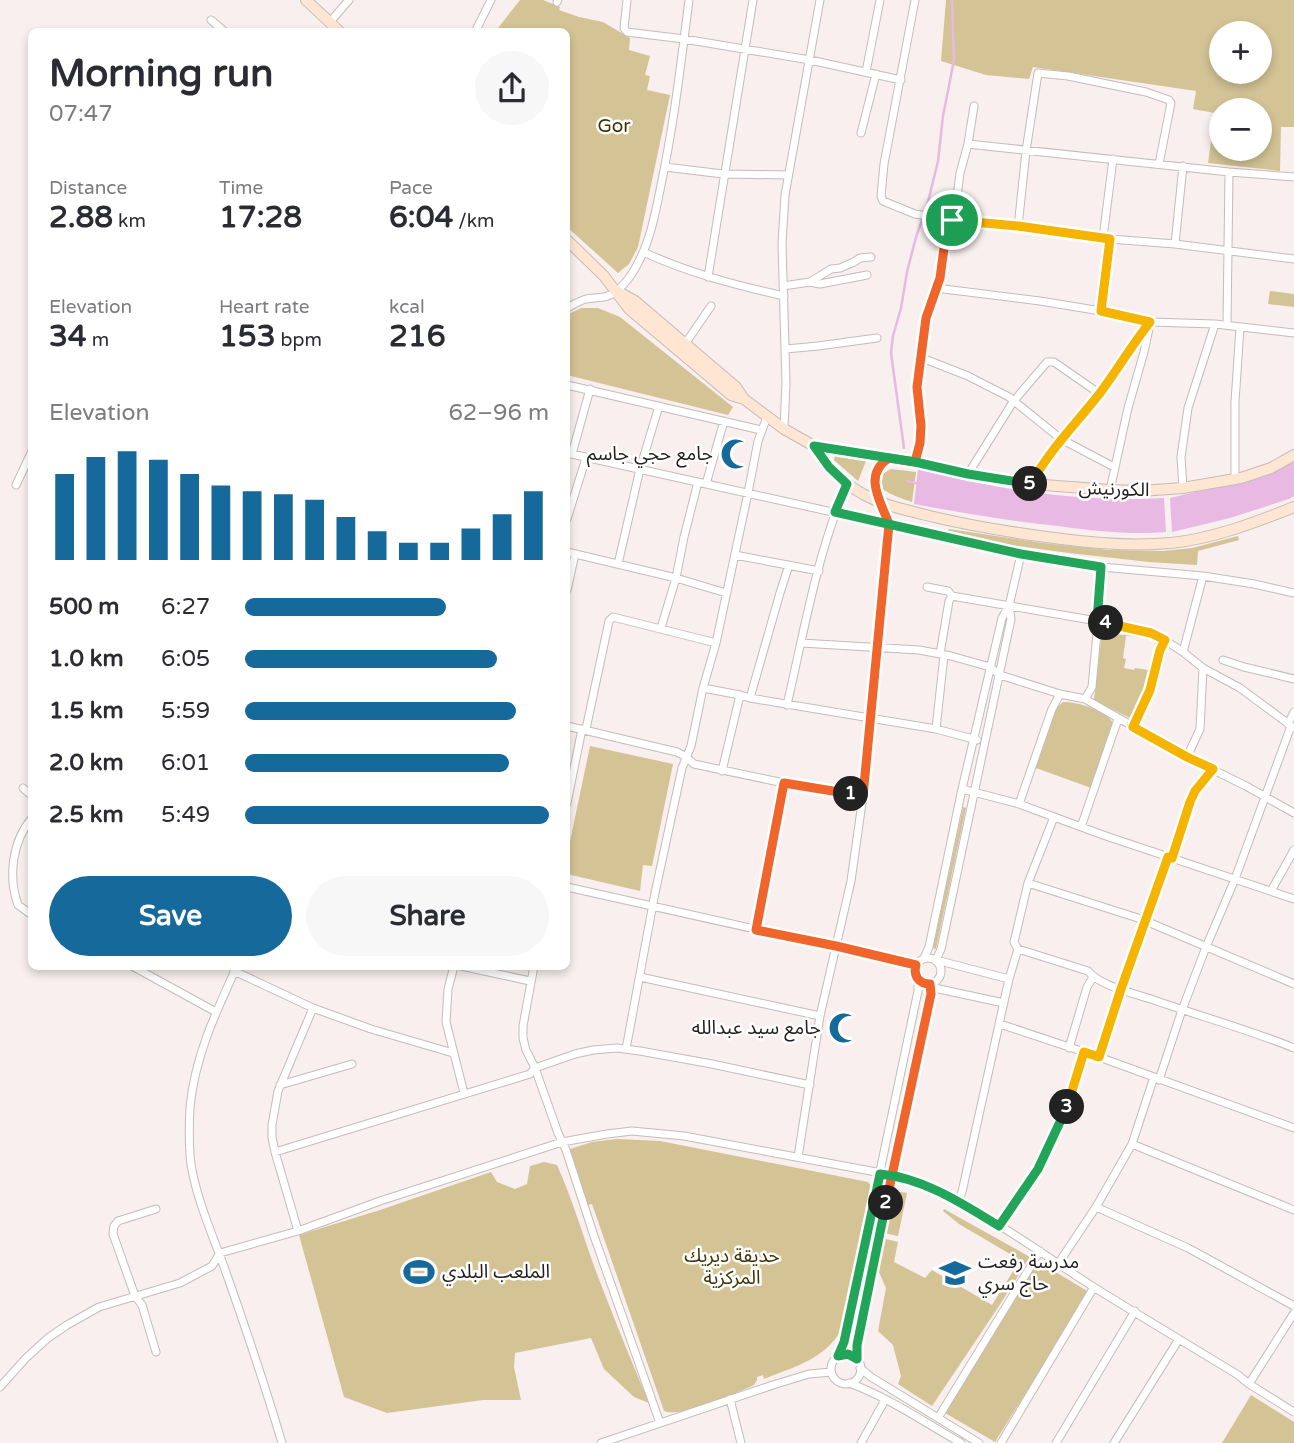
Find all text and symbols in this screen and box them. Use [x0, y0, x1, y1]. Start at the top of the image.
map controls [1209, 21, 1272, 161]
button: + [1209, 21, 1272, 84]
text: Morning run [49, 51, 273, 97]
button: share [475, 51, 549, 125]
button: − [1209, 98, 1272, 161]
text: 07:47 [49, 100, 113, 128]
park label: Gor [597, 115, 631, 137]
text: Distance [49, 177, 127, 199]
text: Time [219, 177, 263, 199]
text: Pace [389, 177, 433, 199]
pin [922, 190, 982, 250]
text: 2.88 [49, 199, 113, 236]
text: 17:28 [219, 199, 302, 236]
text: 6:04 [389, 199, 453, 236]
icon: arrive [933, 201, 971, 239]
text: km [113, 210, 146, 232]
text: /km [453, 210, 494, 232]
text: Elevation [49, 296, 132, 318]
text: Heart rate [219, 296, 310, 318]
text: kcal [389, 296, 425, 318]
text: 34 [49, 318, 87, 355]
text: 153 [219, 318, 276, 355]
text: 216 [389, 318, 446, 355]
text: m [87, 329, 109, 351]
text: bpm [276, 329, 322, 351]
text: Elevation [49, 399, 150, 427]
text: 62–96 m [448, 399, 549, 427]
mosque icon: جامع حجي جاسم [719, 437, 753, 471]
place label: جامع حجي جاسم [587, 443, 713, 468]
pin: 5 [1012, 466, 1048, 502]
text: 5 [1024, 472, 1035, 494]
street label: الكورنيش [1078, 477, 1150, 501]
text: 500 m [49, 593, 119, 621]
text: 6:27 [161, 593, 210, 621]
pin: 4 [1088, 606, 1124, 640]
text: 4 [1100, 611, 1111, 633]
text: 1.0 km [49, 645, 124, 673]
text: 6:05 [161, 645, 210, 673]
text: 1.5 km [49, 697, 124, 725]
text: 5:59 [161, 697, 210, 725]
text: 2.0 km [49, 749, 124, 777]
text: 6:01 [161, 749, 210, 777]
pin: 1 [834, 776, 868, 812]
text: 1 [845, 782, 856, 804]
text: 2.5 km [49, 801, 124, 829]
text: 5:49 [161, 801, 210, 829]
button: Save [49, 876, 292, 956]
button: Share [306, 876, 549, 956]
mosque icon: جامع سيد عبدالله [827, 1011, 861, 1045]
place label: جامع سيد عبدالله [692, 1017, 821, 1042]
pin: 3 [1050, 1090, 1084, 1124]
text: 3 [1061, 1095, 1072, 1117]
pin: 2 [868, 1186, 903, 1220]
text: 2 [880, 1191, 891, 1213]
park label: حديقة ديريك المركزية [684, 1245, 780, 1289]
place label: مدرسة رفعت حاج سري [978, 1251, 1079, 1298]
sports icon: الملعب البلدي [402, 1255, 436, 1289]
school or university icon: مدرسة رفعت حاج سري [938, 1256, 972, 1290]
place label: الملعب البلدي [442, 1261, 550, 1286]

